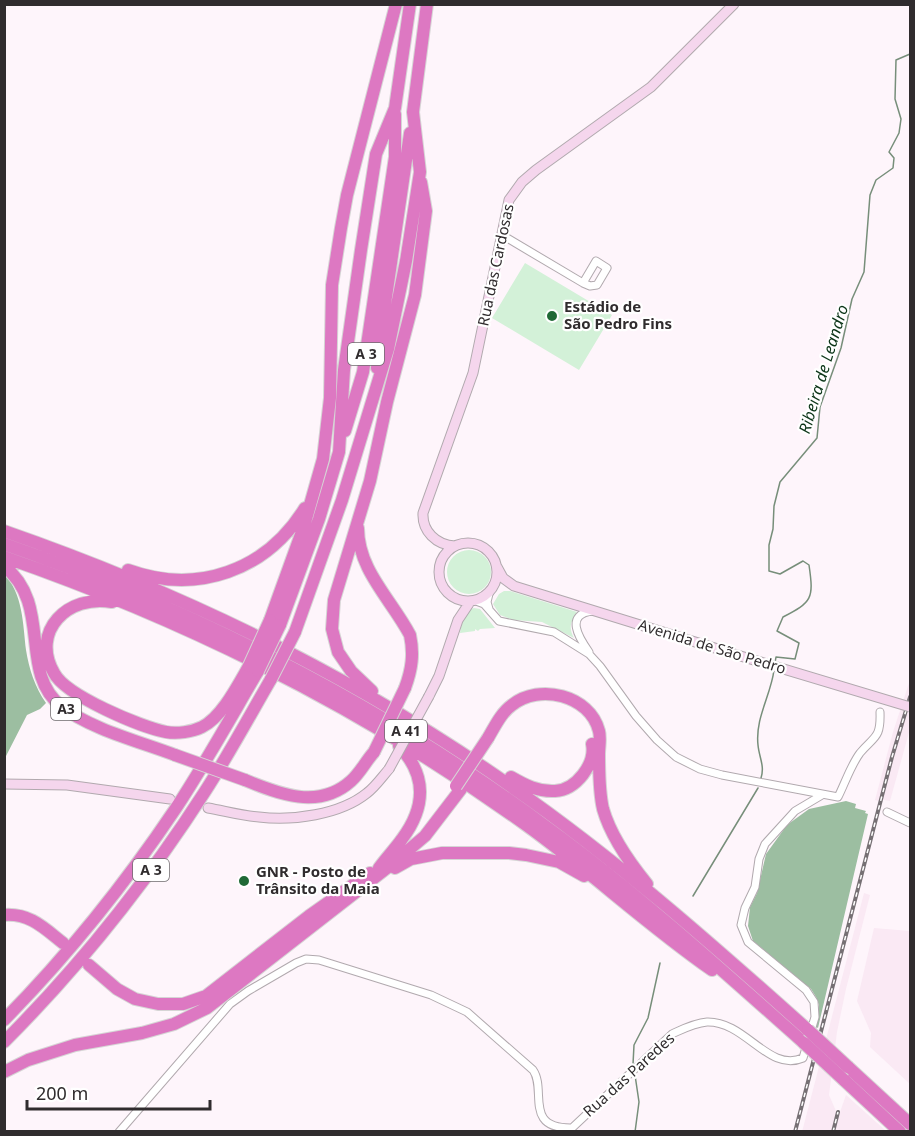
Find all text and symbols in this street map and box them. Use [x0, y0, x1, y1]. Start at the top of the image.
street label: Rua das Cardosas [472, 202, 518, 328]
place label: Estádio de São Pedro Fins [564, 296, 672, 333]
water label: Ribeira de Leandro [793, 302, 853, 436]
marker: Estádio de São Pedro Fins [545, 309, 559, 323]
road number: A 3 [348, 343, 384, 365]
street label: Avenida de São Pedro [636, 614, 789, 678]
road number: A3 [51, 698, 81, 720]
road number: A 41 [385, 720, 427, 742]
road number: A 3 [133, 859, 169, 881]
place label: GNR - Posto de Trânsito da Maia [256, 861, 380, 898]
marker: GNR - Posto de Trânsito da Maia [237, 874, 251, 888]
street label: Rua das Paredes [578, 1028, 678, 1121]
scale bar [27, 1073, 210, 1111]
text: 200 m [36, 1081, 88, 1105]

